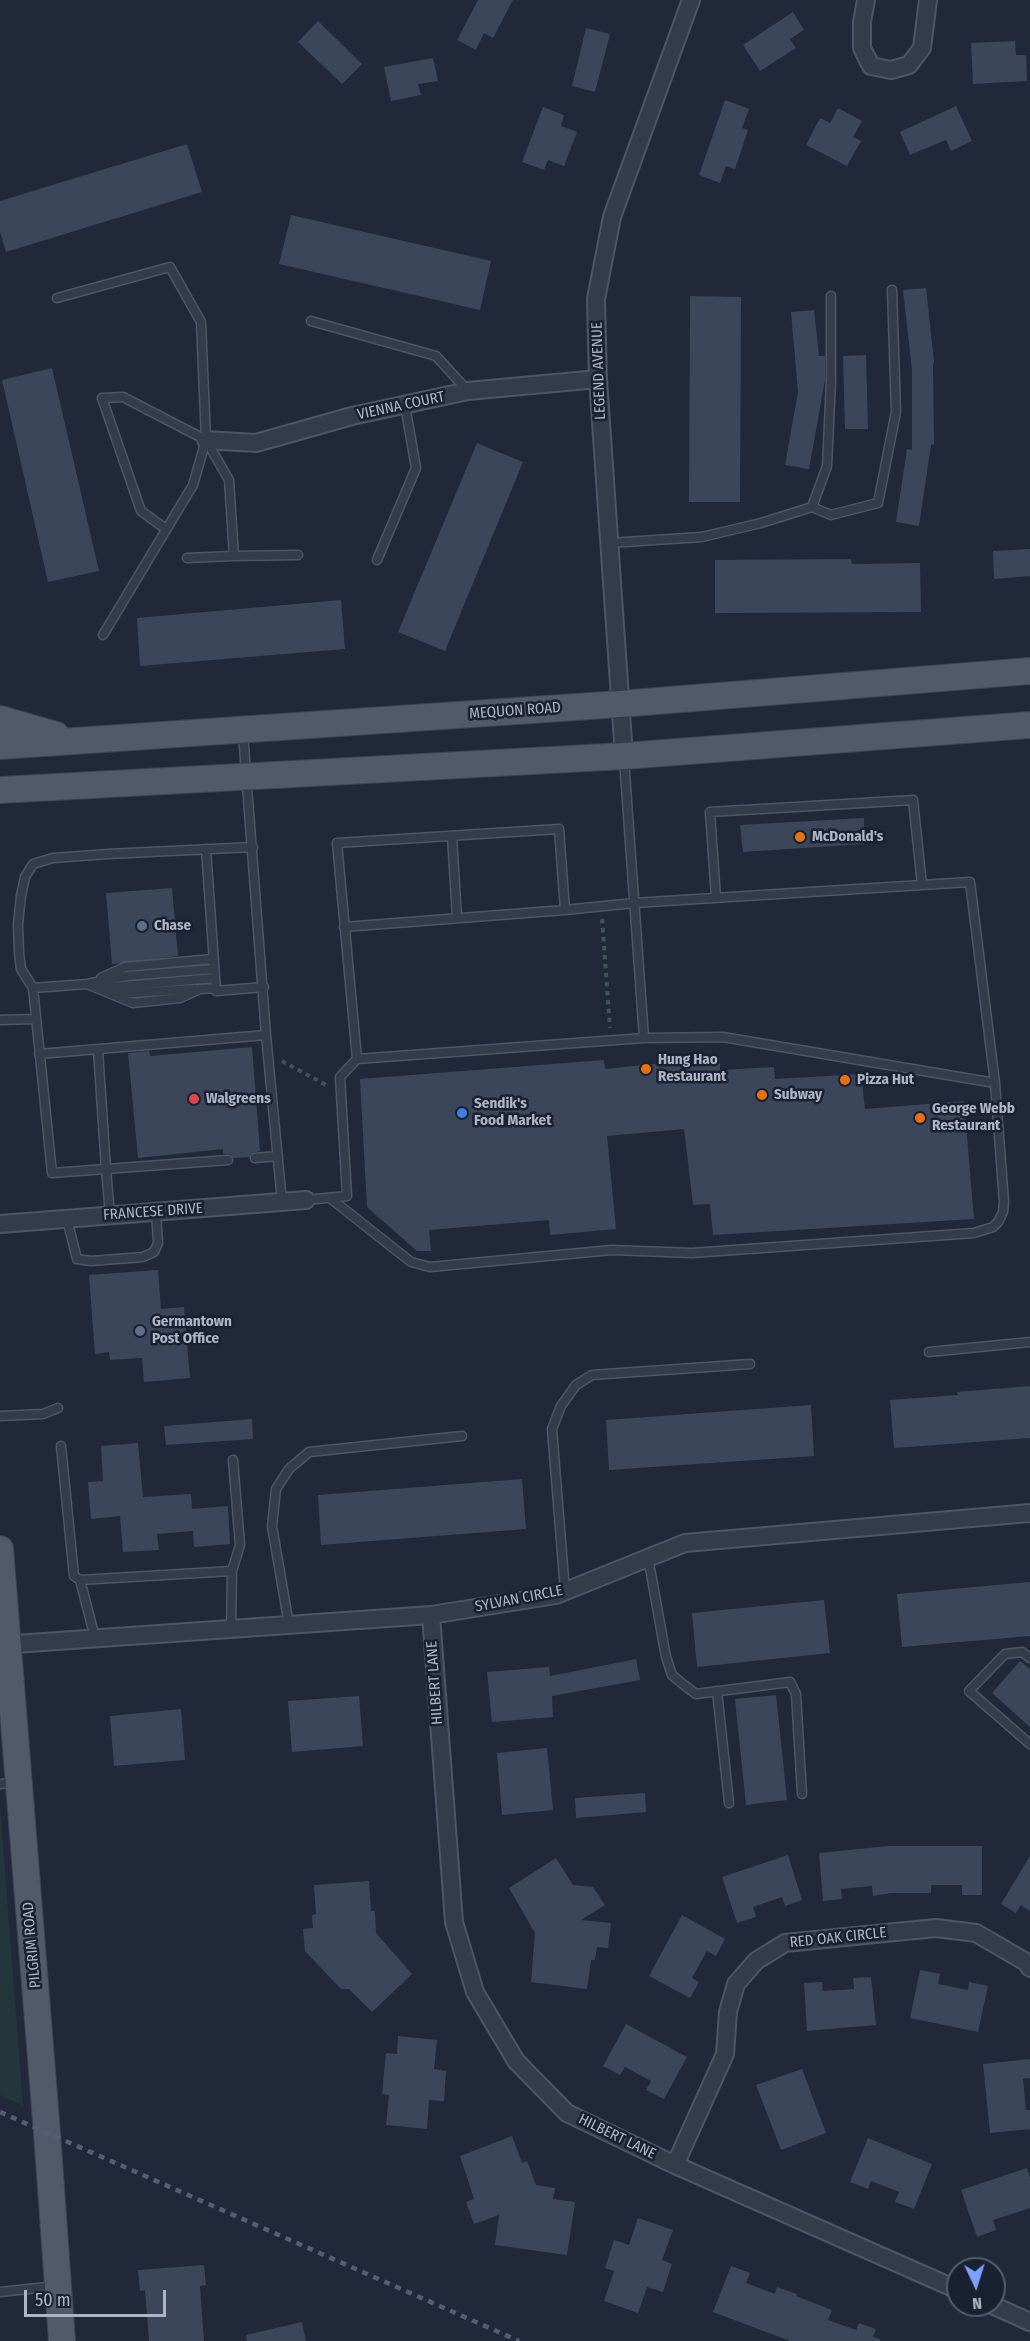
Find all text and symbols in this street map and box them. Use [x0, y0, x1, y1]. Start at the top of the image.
street label: LEGEND AVENUE [588, 322, 610, 420]
street label: VIENNA COURT [356, 388, 446, 424]
street label: MEQUON ROAD [469, 699, 561, 723]
place label: McDonald's [812, 828, 883, 846]
marker: McDonald's [793, 830, 807, 844]
place label: Chase [154, 917, 191, 935]
marker: Chase [135, 919, 149, 933]
place label: Hung Hao Restaurant [658, 1051, 726, 1086]
marker: Hung Hao Restaurant [639, 1062, 653, 1076]
place label: Pizza Hut [857, 1071, 914, 1089]
marker: Pizza Hut [838, 1073, 852, 1087]
place label: Subway [774, 1086, 822, 1104]
marker: Subway [755, 1088, 769, 1102]
place label: Walgreens [206, 1090, 271, 1108]
marker: Walgreens [187, 1092, 201, 1106]
place label: Sendik's Food Market [474, 1095, 551, 1130]
place label: George Webb Restaurant [932, 1100, 1015, 1135]
marker: Sendik's Food Market [455, 1106, 469, 1120]
marker: George Webb Restaurant [913, 1111, 927, 1125]
street label: FRANCESE DRIVE [103, 1200, 203, 1224]
place label: Germantown Post Office [152, 1313, 232, 1348]
marker: Germantown Post Office [133, 1324, 147, 1338]
street label: SYLVAN CIRCLE [474, 1582, 564, 1616]
street label: HILBERT LANE [423, 1641, 447, 1725]
street label: PILGRIM ROAD [19, 1901, 45, 1989]
street label: RED OAK CIRCLE [789, 1924, 887, 1952]
street label: HILBERT LANE [575, 2111, 659, 2163]
north arrow [946, 2257, 1006, 2317]
scale bar [27, 2278, 170, 2316]
text: 50 m [35, 2289, 71, 2311]
text: N [972, 2294, 983, 2313]

